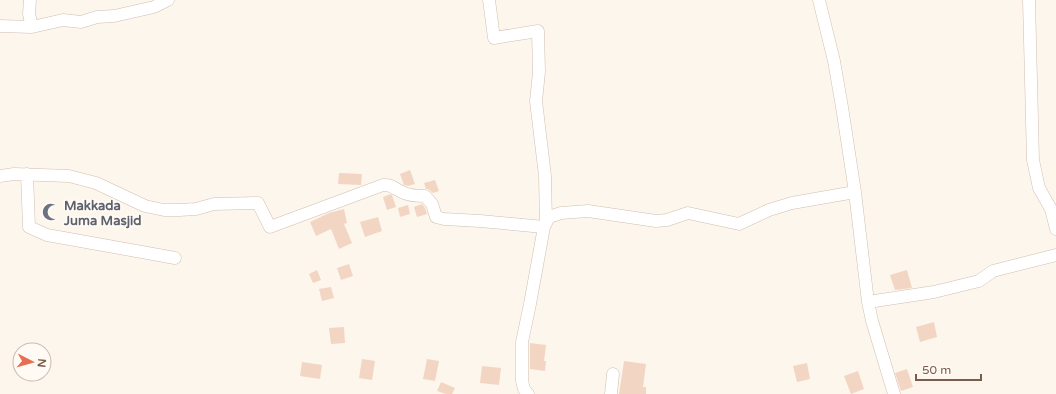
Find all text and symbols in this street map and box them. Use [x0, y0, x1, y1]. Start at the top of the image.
place label: Makkada Juma Masjid [63, 198, 141, 229]
mosque icon: Makkada Juma Masjid [41, 202, 61, 222]
north arrow [12, 342, 52, 382]
scale bar [916, 356, 981, 382]
text: N [35, 358, 48, 368]
text: 50 m [922, 363, 951, 377]

